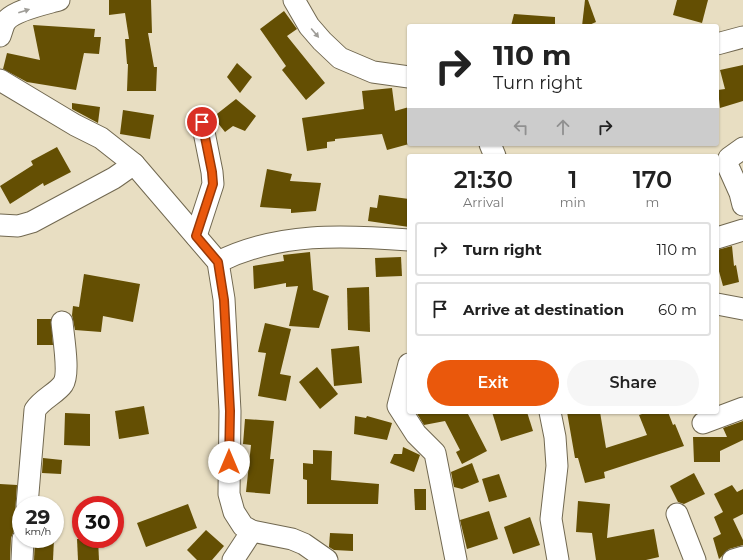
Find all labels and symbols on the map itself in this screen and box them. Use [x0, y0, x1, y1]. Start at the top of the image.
one-way arrow [18, 8, 30, 14]
one-way arrow [310, 27, 319, 38]
pin [185, 105, 219, 139]
position arrow [208, 441, 250, 483]
speed limit sign: 30 [72, 496, 124, 548]

